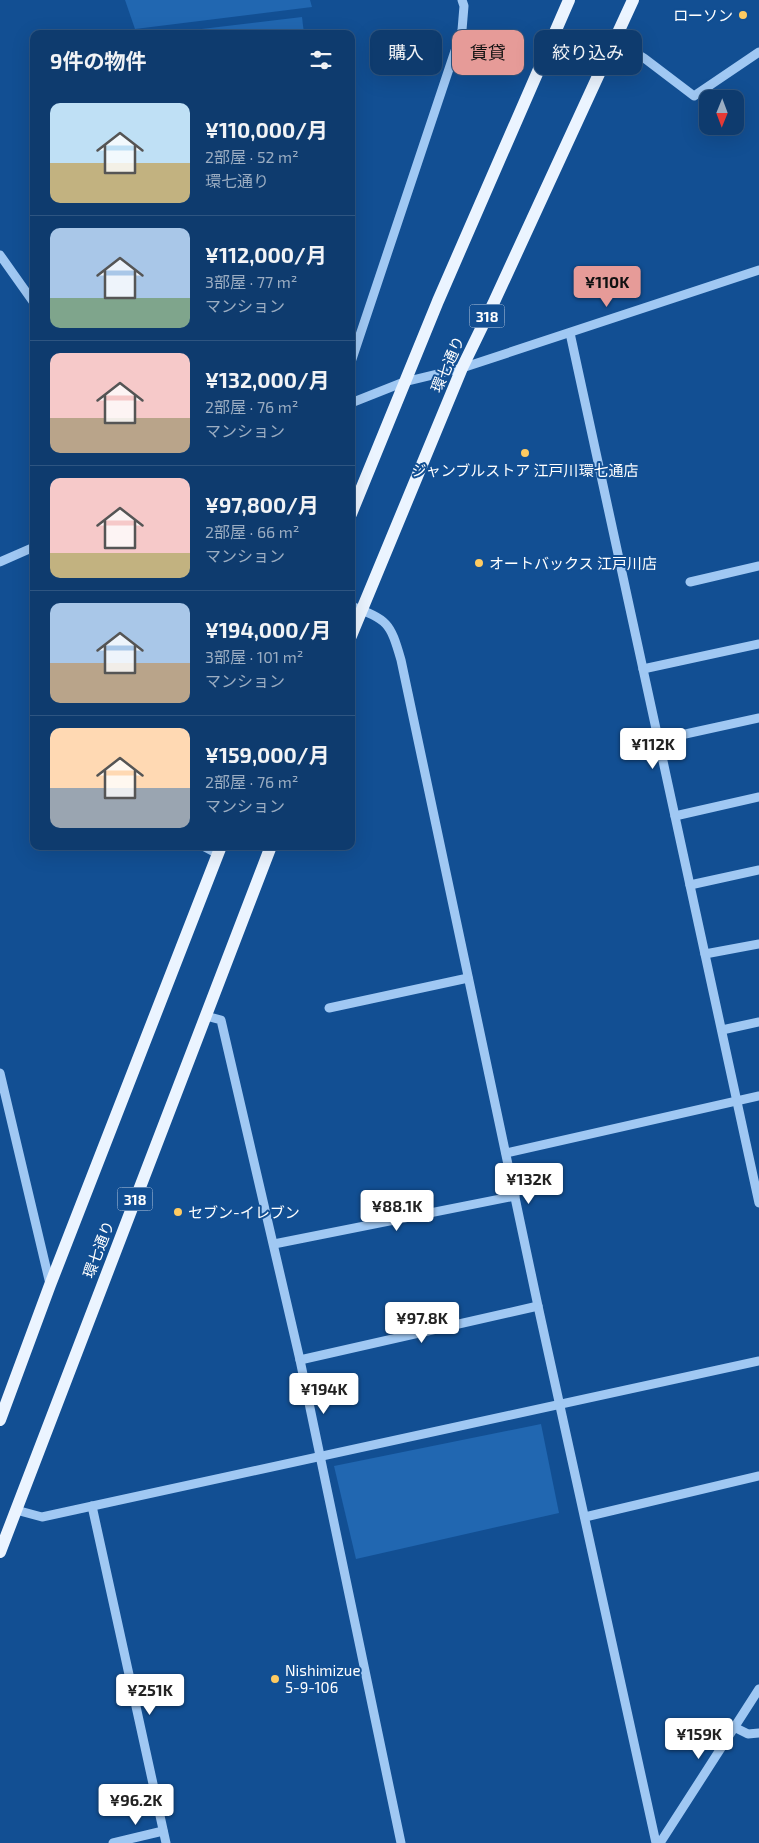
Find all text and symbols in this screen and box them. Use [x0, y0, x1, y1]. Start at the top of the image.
place label: ローソン [673, 6, 733, 24]
marker: ローソン [737, 9, 749, 21]
chip: 購入 [370, 30, 442, 75]
chip: 賃貸 [452, 30, 524, 75]
chip: 絞り込み [534, 30, 642, 75]
icon: filters [307, 46, 335, 74]
text: 9件の物件 [50, 48, 146, 73]
north arrow [699, 90, 744, 135]
map controls [699, 90, 744, 135]
text: ¥110,000/月 [205, 117, 328, 142]
icon: home [90, 123, 150, 183]
text: 2部屋 · 52 m² [205, 147, 299, 166]
text: 環七通り [205, 171, 269, 190]
text: ¥112,000/月 [205, 242, 327, 267]
icon: home [90, 248, 150, 308]
pin: ¥110K [572, 266, 642, 308]
text: 3部屋 · 77 m² [205, 272, 297, 291]
text: ¥110K [585, 272, 629, 291]
text: マンション [205, 296, 285, 315]
road number: 318 [470, 304, 504, 328]
street label: 環七通り [427, 333, 467, 395]
text: ¥132,000/月 [205, 367, 330, 392]
icon: home [90, 373, 150, 433]
text: 2部屋 · 76 m² [205, 397, 298, 416]
text: マンション [205, 421, 285, 440]
marker: ジャンブルストア 江戸川環七通店 [519, 447, 531, 459]
place label: ジャンブルストア 江戸川環七通店 [411, 461, 639, 479]
text: ¥97,800/月 [205, 492, 319, 517]
icon: home [90, 498, 150, 558]
text: 2部屋 · 66 m² [205, 522, 299, 541]
text: マンション [205, 546, 285, 565]
place label: オートバックス 江戸川店 [489, 554, 657, 572]
marker: オートバックス 江戸川店 [473, 557, 485, 569]
text: ¥194,000/月 [205, 617, 331, 642]
icon: home [90, 623, 150, 683]
text: 3部屋 · 101 m² [205, 647, 303, 666]
text: マンション [205, 671, 285, 690]
pin: ¥112K [618, 728, 688, 770]
text: ¥112K [631, 734, 675, 753]
text: ¥159,000/月 [205, 742, 329, 767]
icon: home [90, 748, 150, 808]
text: 2部屋 · 76 m² [205, 772, 298, 791]
text: マンション [205, 796, 285, 815]
pin: ¥132K [494, 1162, 564, 1205]
text: ¥132K [506, 1169, 552, 1188]
road number: 318 [118, 1188, 152, 1210]
pin: ¥88.1K [356, 1190, 438, 1232]
text: ¥88.1K [372, 1196, 422, 1215]
place label: セブン-イレブン [188, 1203, 300, 1221]
marker: セブン-イレブン [172, 1206, 184, 1218]
street label: 環七通り [79, 1218, 117, 1280]
pin: ¥97.8K [381, 1302, 463, 1344]
text: ¥97.8K [396, 1308, 448, 1327]
pin: ¥194K [289, 1372, 359, 1415]
text: ¥194K [300, 1379, 348, 1398]
place label: Nishimizue 5-9-106 [285, 1661, 360, 1696]
marker: Nishimizue 5-9-106 [269, 1673, 281, 1685]
pin: ¥251K [115, 1674, 185, 1716]
text: ¥251K [127, 1680, 173, 1699]
pin: ¥159K [664, 1718, 734, 1760]
text: ¥159K [676, 1724, 722, 1743]
pin: ¥96.2K [95, 1784, 177, 1826]
text: ¥96.2K [110, 1790, 162, 1809]

